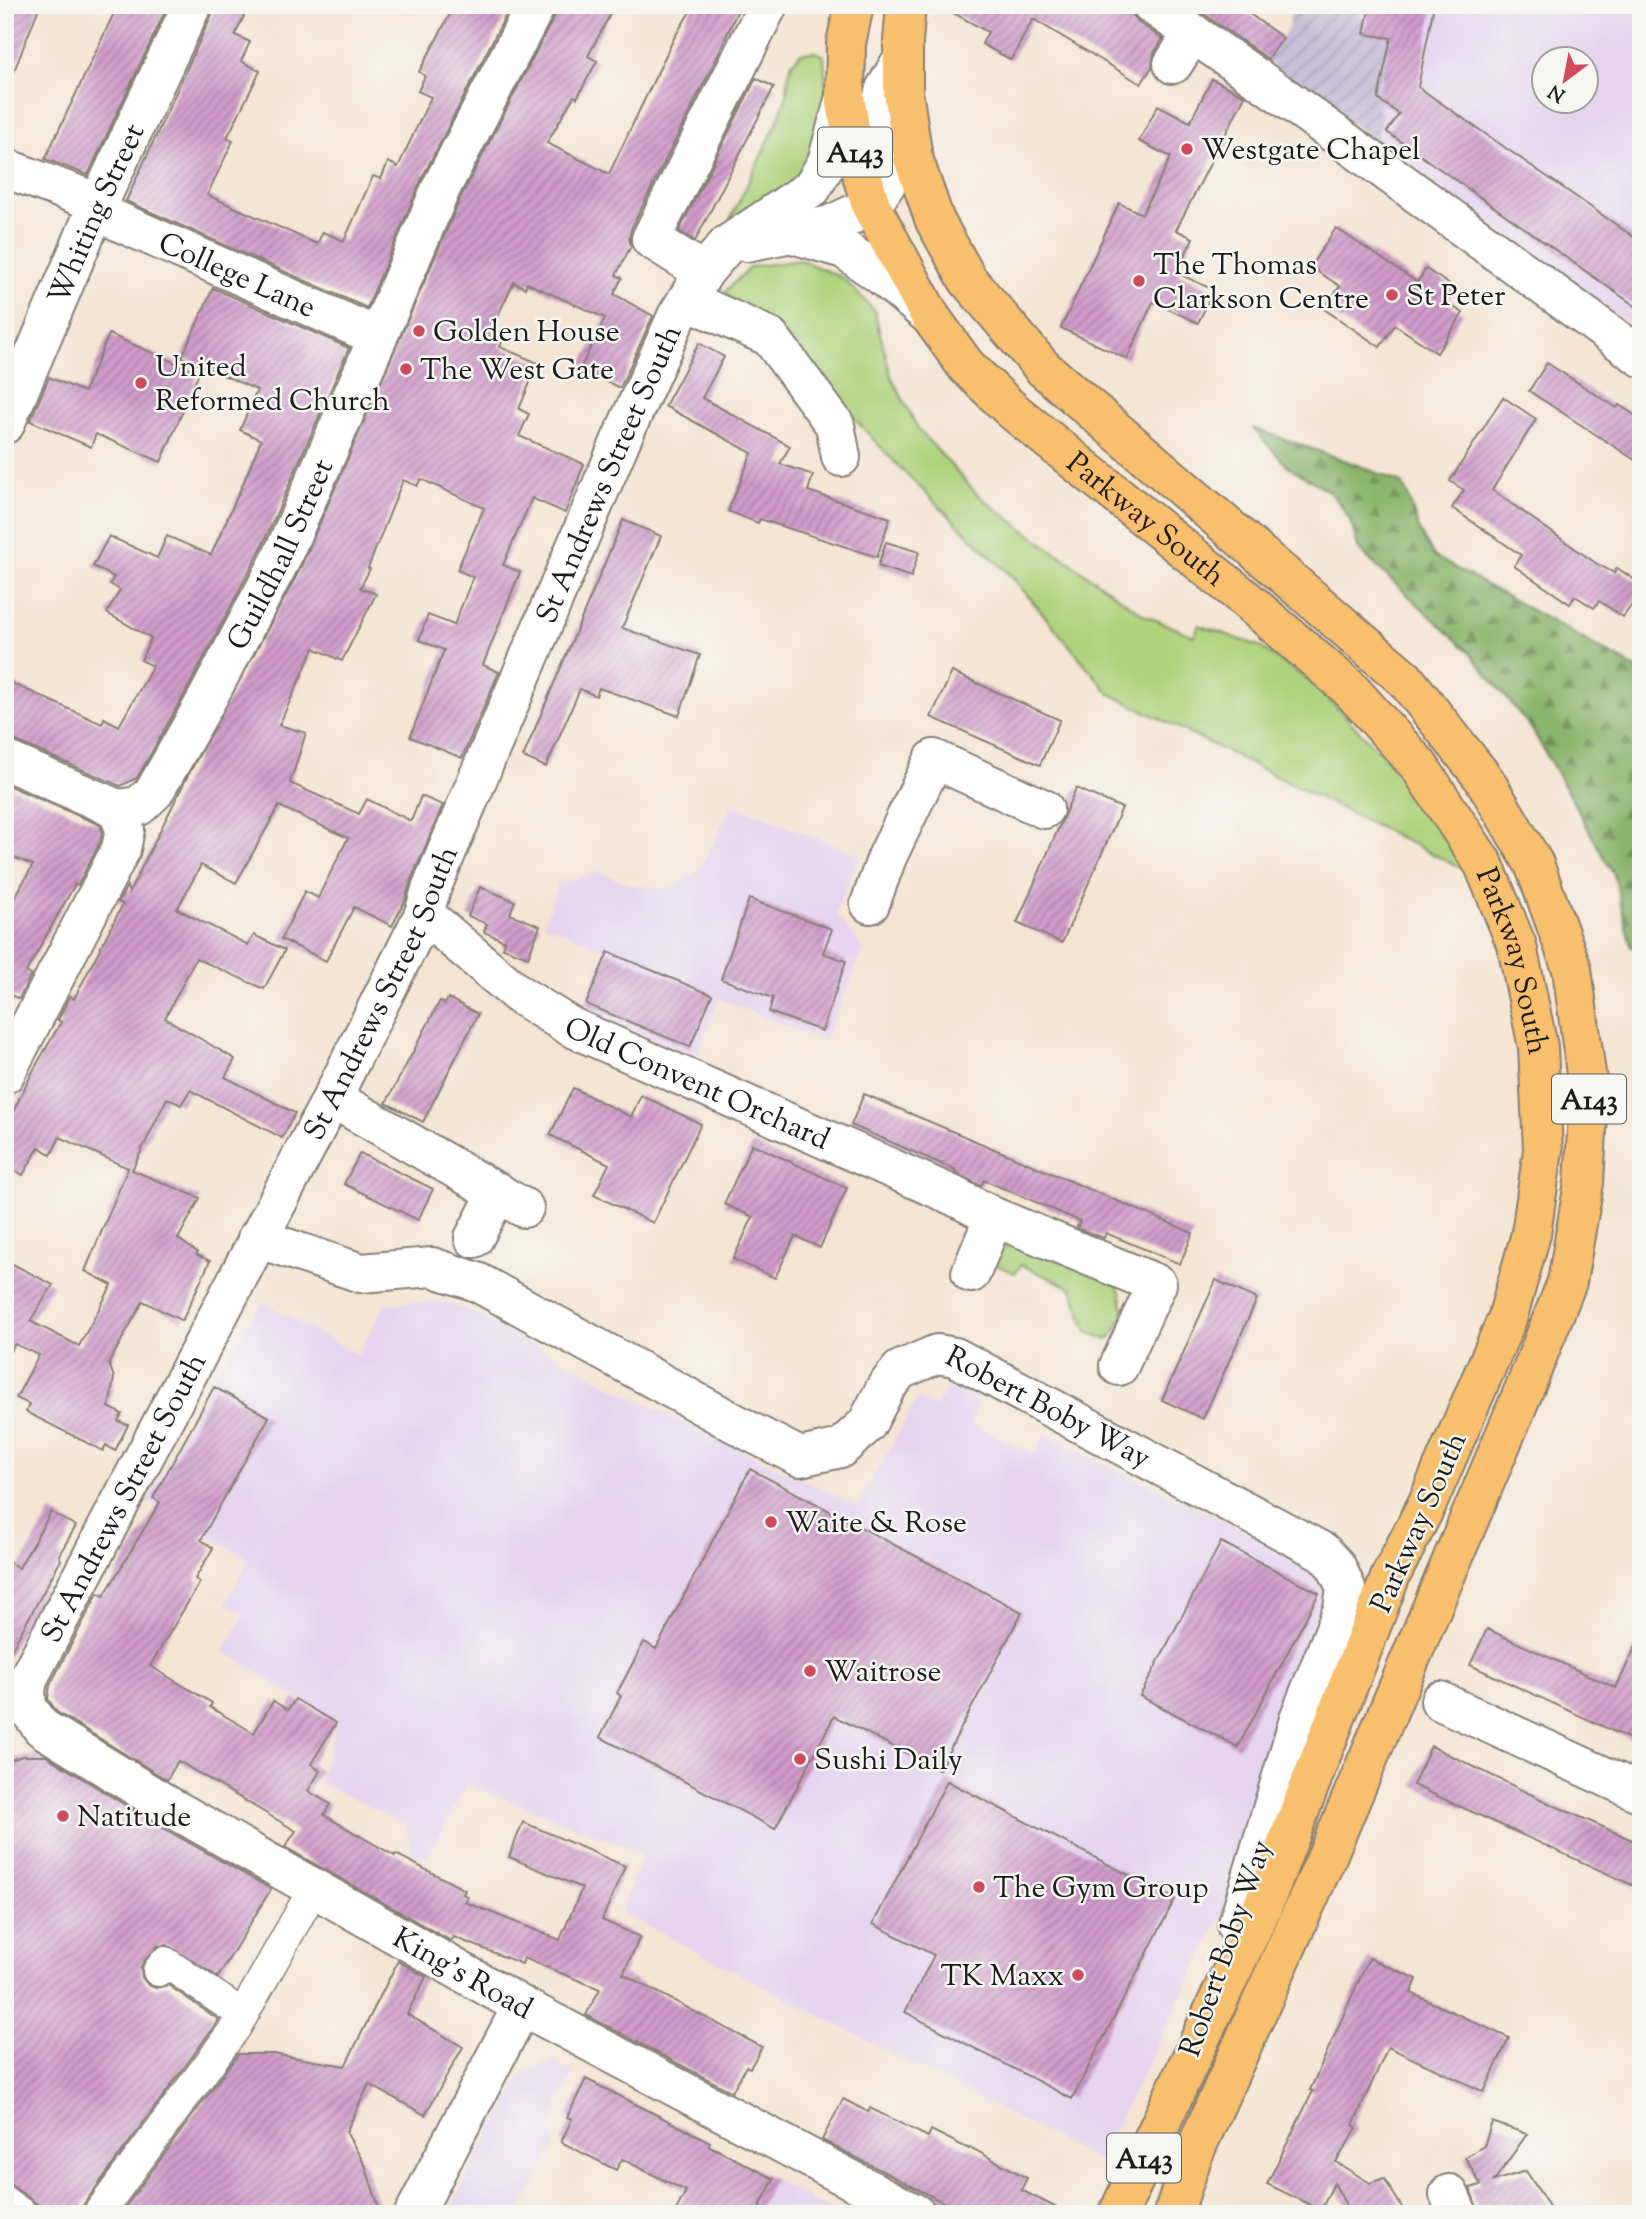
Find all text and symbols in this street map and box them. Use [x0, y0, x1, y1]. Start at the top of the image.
north arrow [1530, 46, 1600, 116]
text: N [1544, 77, 1571, 108]
street label: Whiting Street [39, 117, 157, 312]
road number: A143 [818, 128, 892, 176]
place label: Westgate Chapel [1201, 130, 1420, 173]
marker: Westgate Chapel [1179, 141, 1195, 157]
street label: College Lane [151, 223, 322, 331]
place label: The Thomas Clarkson Centre [1153, 245, 1369, 322]
marker: The Thomas Clarkson Centre [1131, 273, 1147, 289]
place label: St Peter [1406, 276, 1505, 319]
marker: St Peter [1384, 287, 1400, 303]
place label: Golden House [433, 312, 620, 355]
street label: St Andrews Street South [527, 318, 694, 631]
marker: Golden House [411, 323, 427, 339]
place label: United Reformed Church [155, 347, 390, 424]
place label: The West Gate [420, 350, 614, 393]
marker: The West Gate [398, 361, 414, 377]
marker: United Reformed Church [133, 375, 149, 391]
street label: Parkway South [1056, 443, 1234, 598]
street label: Guildhall Street [218, 453, 346, 659]
street label: St Andrews Street South [294, 839, 471, 1149]
street label: Parkway South [1463, 861, 1558, 1059]
street label: Old Convent Orchard [557, 1008, 836, 1162]
road number: A143 [1552, 1074, 1626, 1124]
street label: Robert Boby Way [937, 1337, 1158, 1481]
street label: St Andrews Street South [32, 1346, 219, 1651]
street label: Parkway South [1361, 1426, 1479, 1620]
place label: Waite & Rose [785, 1503, 967, 1546]
marker: Waite & Rose [763, 1514, 779, 1530]
place label: Waitrose [824, 1652, 941, 1695]
marker: Waitrose [802, 1663, 818, 1679]
place label: Sushi Daily [814, 1740, 963, 1783]
marker: Sushi Daily [792, 1751, 808, 1767]
place label: Natitude [77, 1797, 191, 1840]
marker: Natitude [55, 1808, 71, 1824]
street label: Robert Boby Way [1170, 1835, 1285, 2063]
place label: The Gym Group [993, 1868, 1209, 1911]
marker: The Gym Group [971, 1879, 987, 1895]
street label: King's Road [384, 1918, 540, 2032]
place label: TK Maxx [941, 1956, 1064, 1999]
marker: TK Maxx [1070, 1967, 1086, 1983]
road number: A143 [1107, 2134, 1181, 2182]

